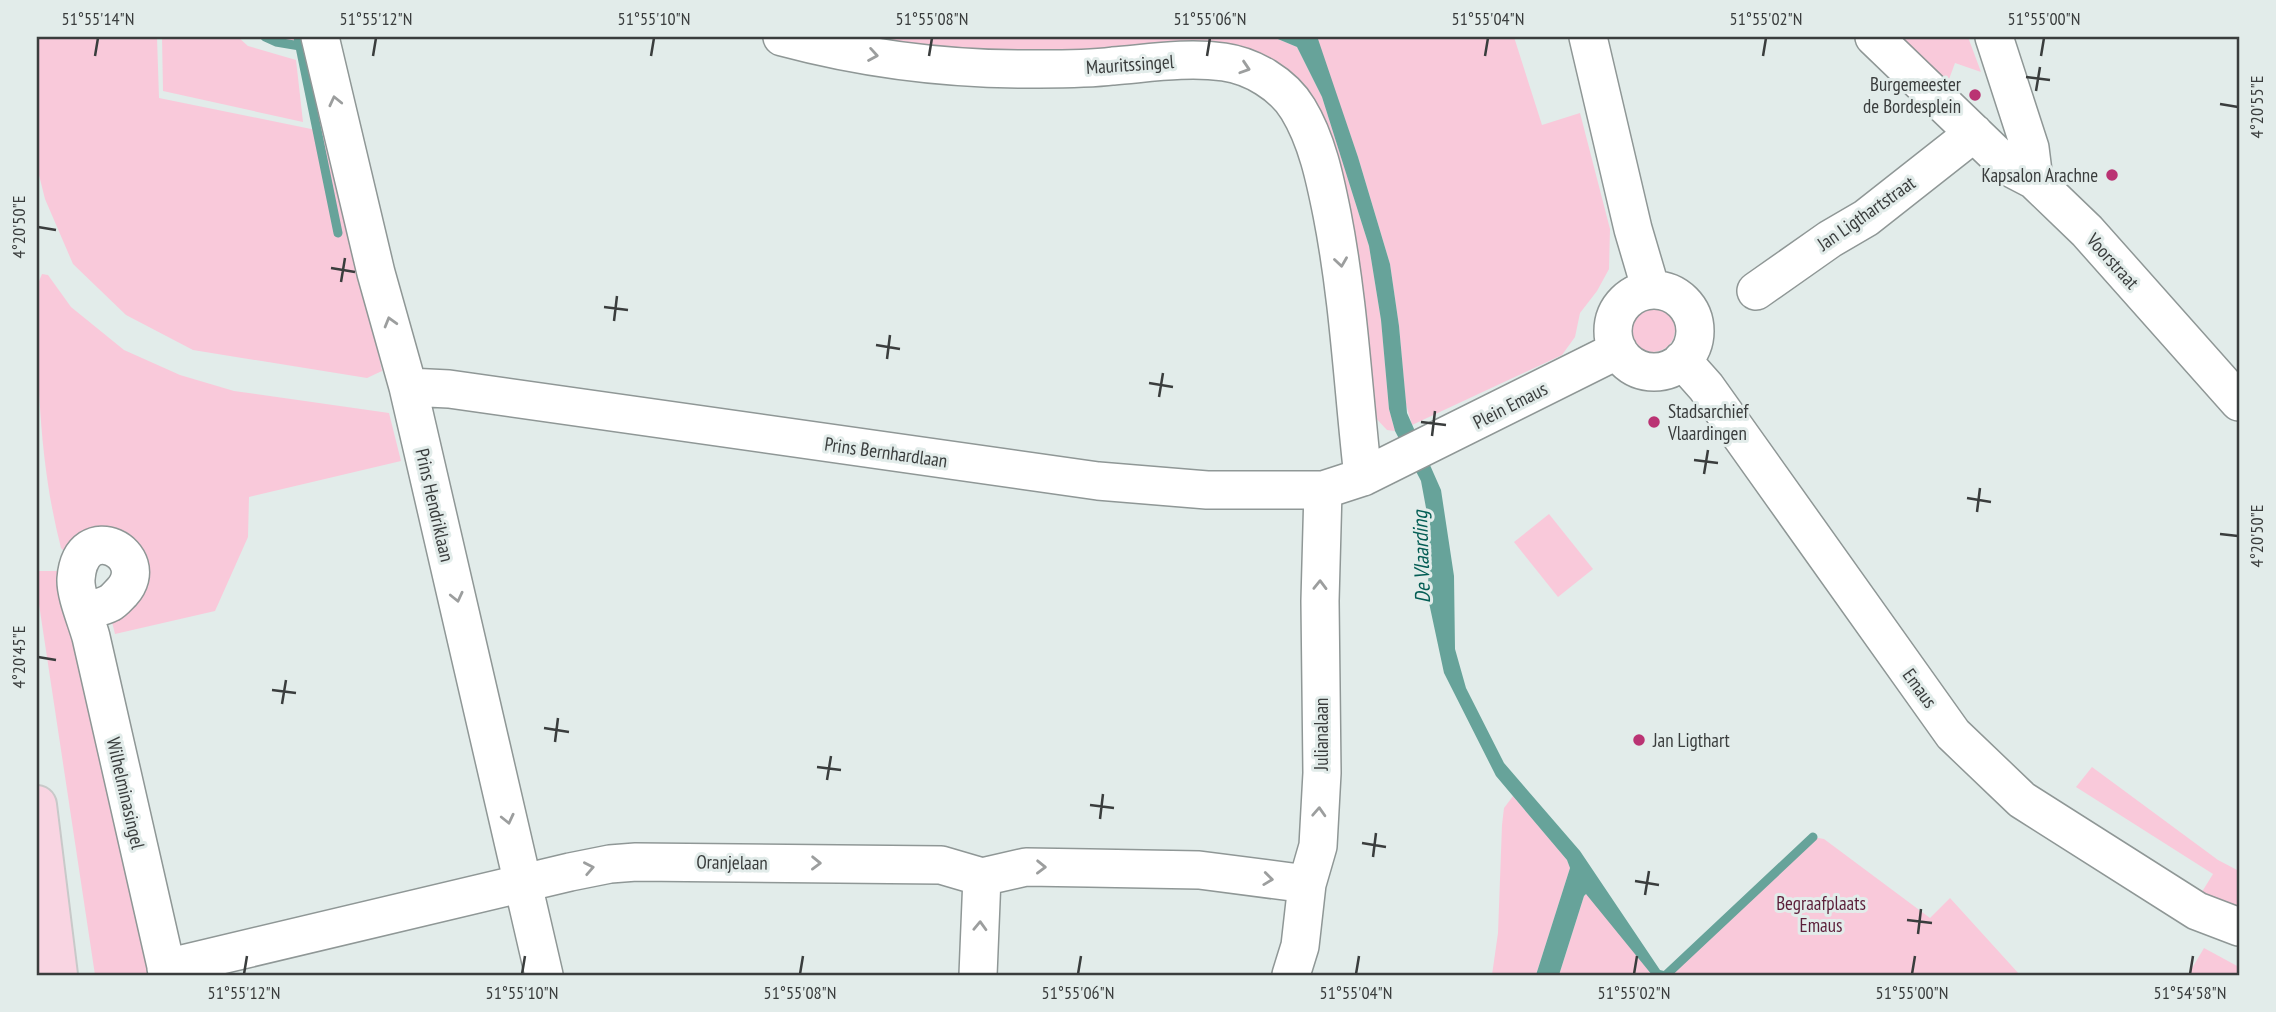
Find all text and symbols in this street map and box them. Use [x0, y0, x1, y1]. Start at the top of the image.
text: 51°55'14"N [62, 7, 134, 30]
text: 51°55'12"N [340, 7, 412, 30]
text: 51°55'10"N [618, 7, 690, 30]
text: 51°55'08"N [896, 7, 968, 30]
text: 51°55'06"N [1174, 7, 1246, 30]
text: 51°55'04"N [1452, 7, 1524, 30]
text: 51°55'02"N [1730, 7, 1802, 30]
text: 51°55'00"N [2008, 7, 2080, 30]
one-way arrow [867, 47, 879, 62]
street label: Mauritssingel [1085, 49, 1175, 79]
one-way arrow [1238, 60, 1251, 74]
place label: Burgemeester de Bordesplein [1863, 72, 1962, 118]
text: 4°20'55"E [2245, 76, 2268, 138]
marker: Burgemeester de Bordesplein [1967, 87, 1983, 103]
one-way arrow [329, 95, 343, 107]
place label: Kapsalon Arachne [1982, 163, 2098, 187]
marker: Kapsalon Arachne [2104, 167, 2120, 183]
street label: Jan Ligthartstraat [1812, 170, 1920, 256]
text: 4°20'50"E [7, 196, 30, 258]
street label: Voorstraat [2081, 227, 2145, 294]
one-way arrow [1333, 256, 1348, 267]
one-way arrow [383, 316, 398, 328]
street label: Plein Emaus [1469, 376, 1551, 434]
place label: Stadsarchief Vlaardingen [1667, 399, 1750, 445]
marker: Stadsarchief Vlaardingen [1646, 414, 1662, 430]
street label: Prins Bernhardlaan [823, 431, 949, 473]
street label: Prins Hendriklaan [410, 446, 460, 564]
text: 4°20'50"E [2245, 505, 2268, 567]
water label: De Vlaarding [1406, 508, 1436, 604]
one-way arrow [1313, 579, 1328, 590]
one-way arrow [448, 591, 463, 603]
text: 4°20'45"E [7, 626, 30, 688]
street label: Emaus [1898, 664, 1942, 712]
street label: Julianalaan [1309, 698, 1333, 771]
place label: Jan Ligthart [1652, 728, 1731, 752]
marker: Jan Ligthart [1631, 732, 1647, 748]
street label: Wilhelminasingel [102, 735, 151, 852]
one-way arrow [1312, 806, 1327, 817]
one-way arrow [500, 813, 514, 825]
street label: Oranjelaan [696, 849, 768, 875]
one-way arrow [812, 855, 822, 871]
one-way arrow [1036, 859, 1047, 875]
one-way arrow [583, 861, 595, 876]
one-way arrow [1262, 872, 1274, 887]
park label: Begraafplaats Emaus [1776, 891, 1866, 937]
one-way arrow [973, 920, 988, 931]
text: 51°55'12"N [208, 981, 280, 1004]
text: 51°55'10"N [486, 981, 558, 1004]
text: 51°55'08"N [764, 981, 836, 1004]
text: 51°55'06"N [1042, 981, 1114, 1004]
text: 51°55'04"N [1320, 981, 1392, 1004]
text: 51°55'02"N [1598, 981, 1670, 1004]
text: 51°55'00"N [1876, 981, 1948, 1004]
text: 51°54'58"N [2154, 981, 2226, 1004]

